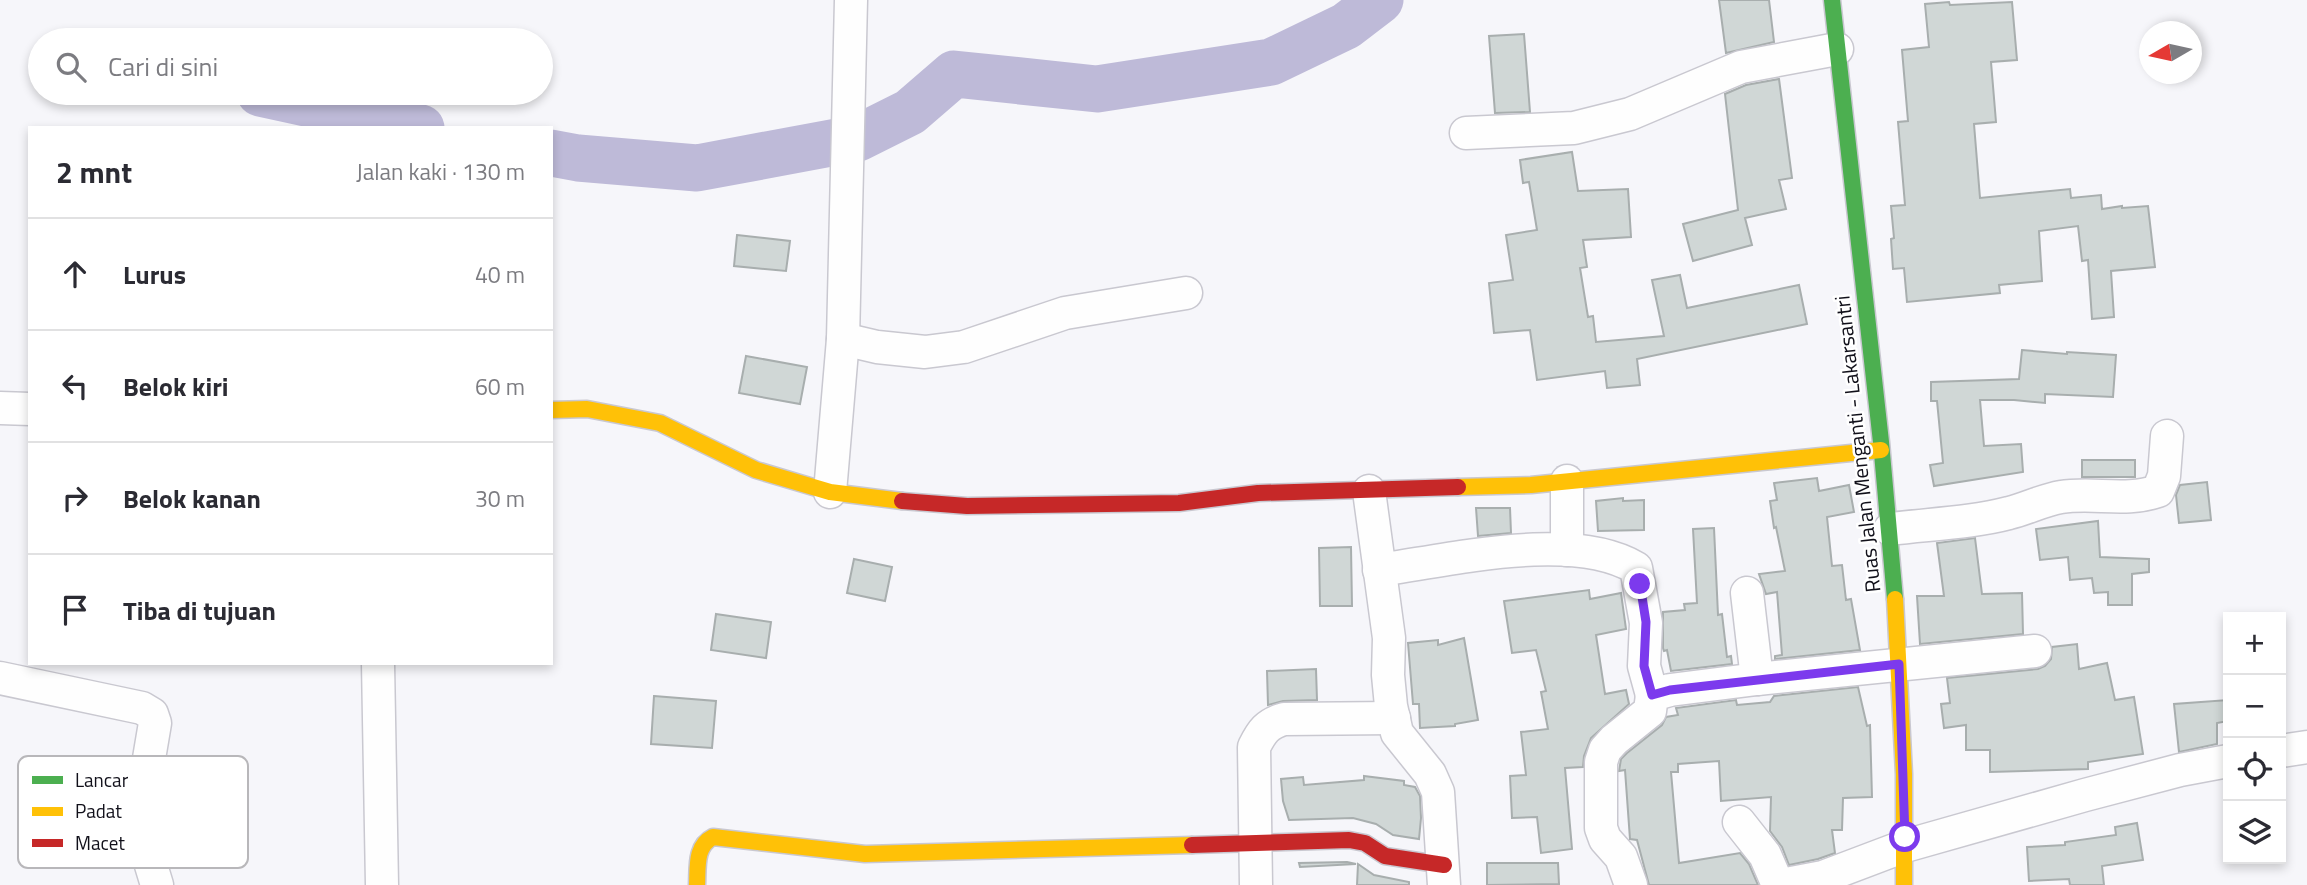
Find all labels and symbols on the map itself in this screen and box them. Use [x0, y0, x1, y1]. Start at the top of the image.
north arrow [2139, 21, 2202, 84]
street label: Ruas Jalan Menganti - Lakarsantri [1826, 294, 1889, 594]
route end [1624, 568, 1655, 599]
legend [18, 756, 248, 868]
text: Lancar [75, 765, 129, 794]
text: Padat [75, 796, 122, 825]
route start [1889, 821, 1920, 852]
text: Macet [75, 828, 125, 857]

